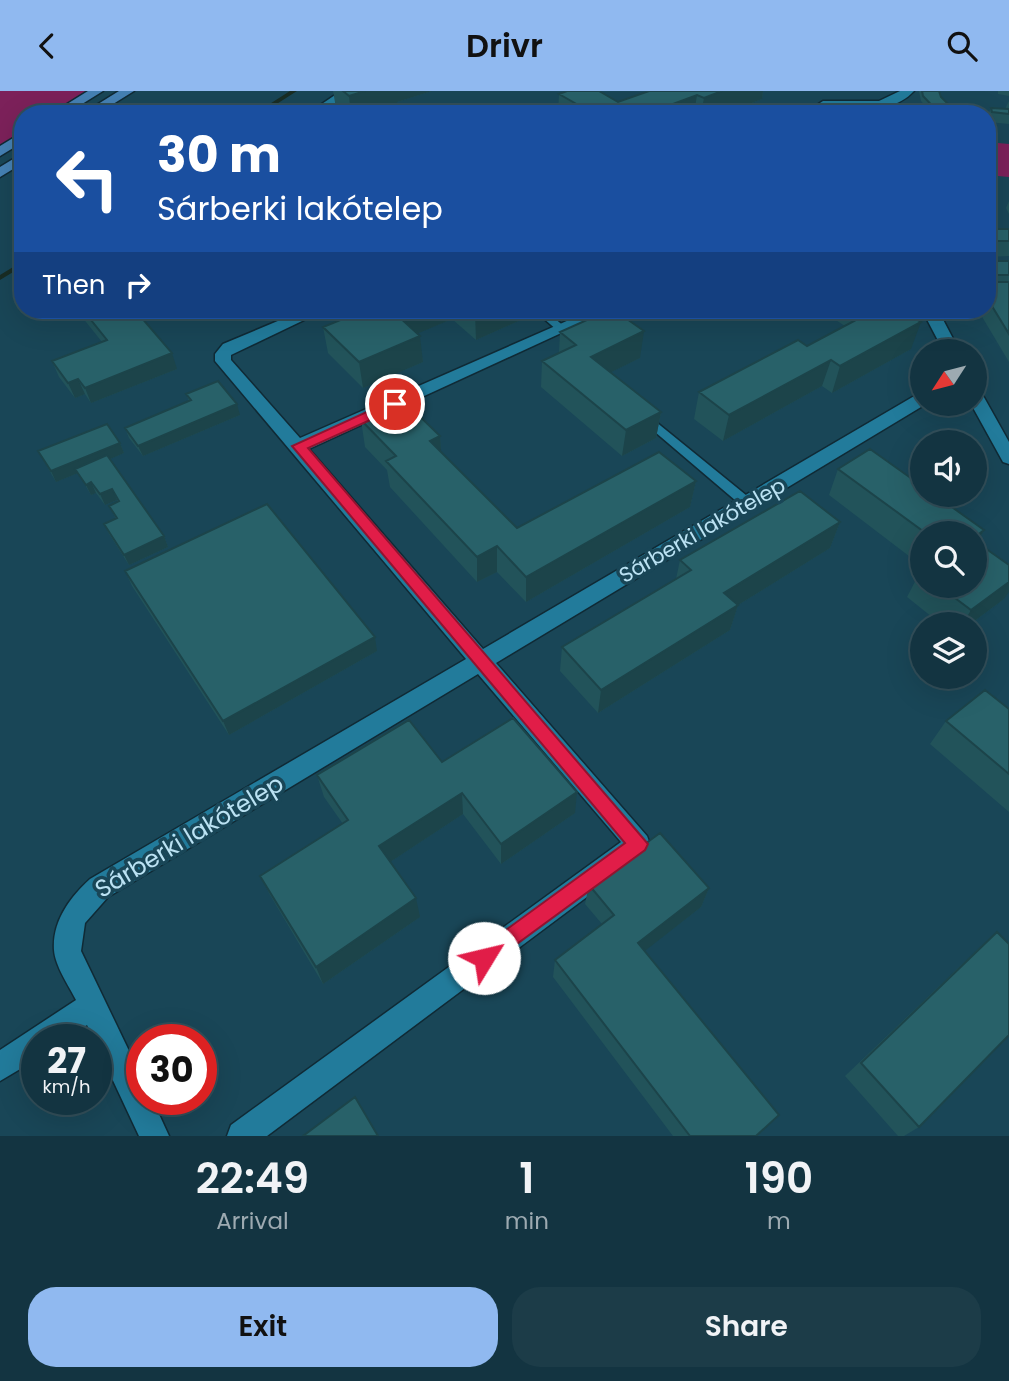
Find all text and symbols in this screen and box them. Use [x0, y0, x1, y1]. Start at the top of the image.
text: Drivr [466, 23, 543, 68]
icon: back [28, 27, 66, 65]
icon: search [943, 27, 981, 65]
text: 30 m [157, 121, 281, 189]
icon: left [42, 133, 133, 224]
text: Sárberki lakótelep [157, 186, 443, 231]
icon: right [119, 266, 157, 304]
text: Then [42, 267, 105, 303]
north arrow [910, 339, 987, 417]
map controls [910, 339, 987, 689]
pin [365, 374, 425, 434]
icon: arrive [376, 385, 414, 423]
button: sound [910, 430, 987, 507]
street label: Sárberki lakótelep [613, 471, 791, 589]
button: search [910, 521, 987, 598]
button: layers [910, 612, 987, 689]
street label: Sárberki lakótelep [89, 767, 289, 905]
position arrow [447, 921, 521, 995]
speed limit sign: 30 [126, 1024, 217, 1115]
text: 27 [47, 1036, 86, 1085]
text: km/h [43, 1074, 90, 1099]
text: 22:49 [196, 1149, 309, 1208]
text: 1 [519, 1149, 534, 1208]
text: 190 [745, 1149, 813, 1208]
text: Arrival [216, 1205, 289, 1237]
text: min [505, 1205, 549, 1237]
text: m [767, 1205, 791, 1237]
button: Exit [28, 1287, 498, 1367]
button: Share [512, 1287, 981, 1367]

